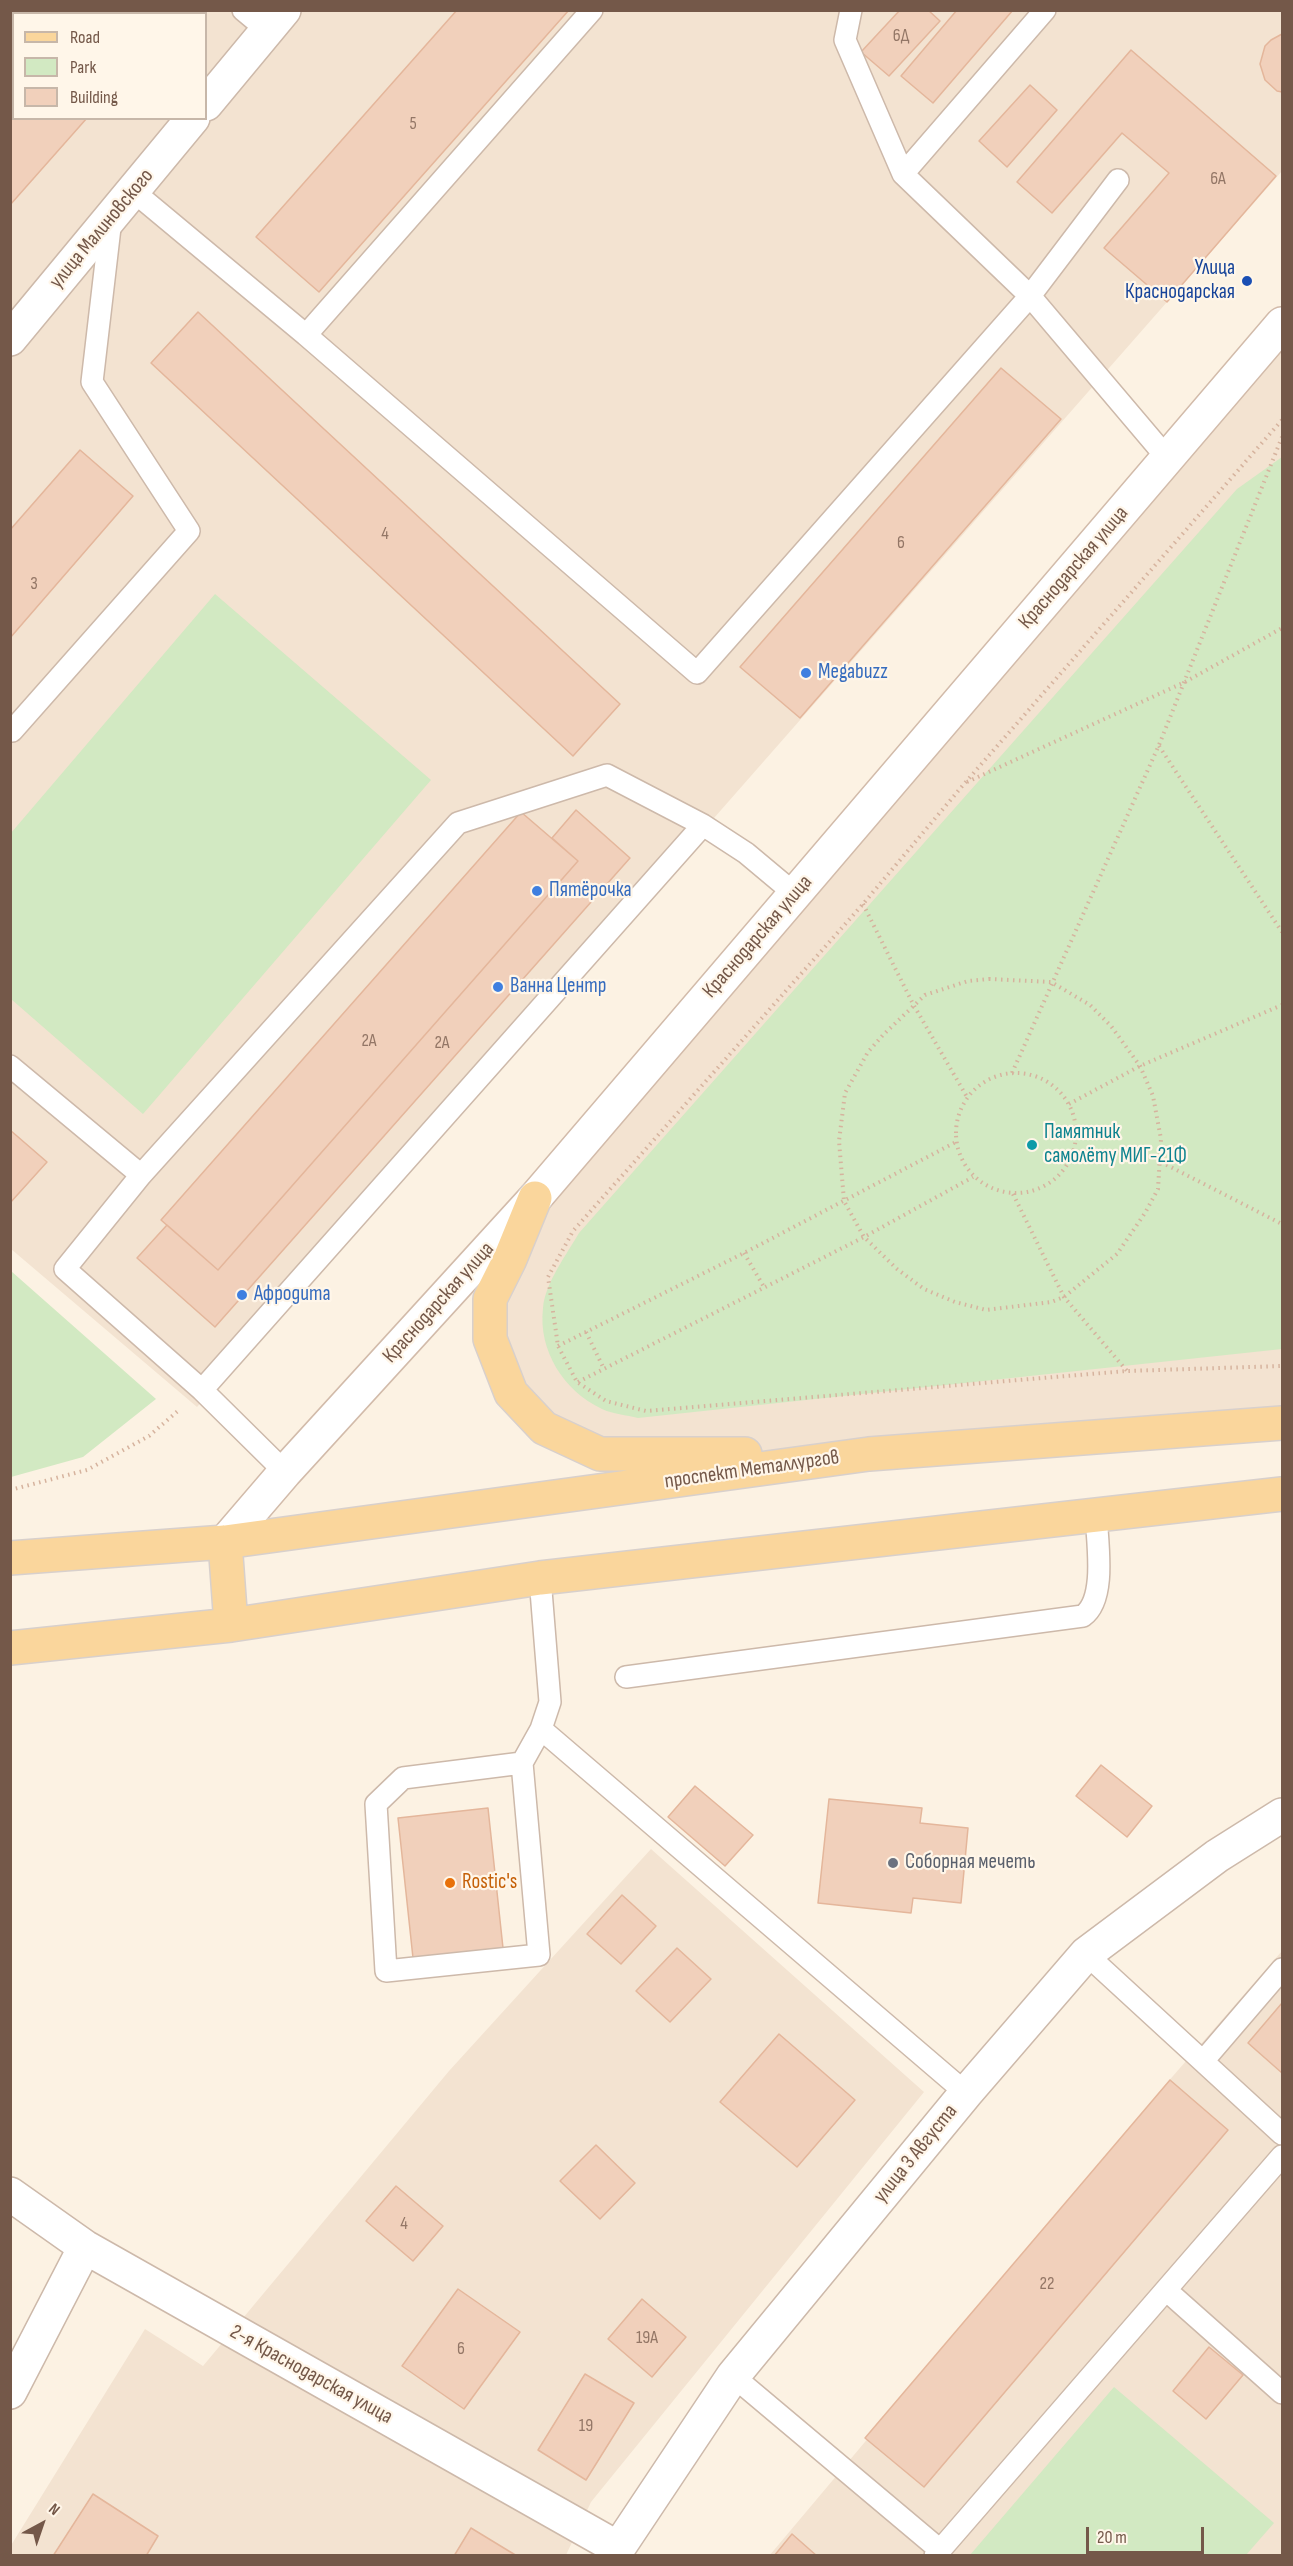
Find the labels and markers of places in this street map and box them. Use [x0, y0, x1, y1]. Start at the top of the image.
place label: Улица Краснодарская [1125, 256, 1235, 306]
marker: Улица Краснодарская [1240, 274, 1254, 288]
place label: Megabuzz [818, 660, 888, 686]
marker: Megabuzz [799, 666, 813, 680]
place label: Пятёрочка [549, 878, 632, 904]
marker: Пятёрочка [530, 884, 544, 898]
place label: Ванна Центр [510, 974, 606, 1000]
marker: Ванна Центр [491, 980, 505, 994]
place label: Памятник самолёту МИГ-21Ф [1044, 1120, 1187, 1170]
marker: Памятник самолёту МИГ-21Ф [1025, 1138, 1039, 1152]
place label: Афродита [254, 1282, 331, 1308]
marker: Афродита [235, 1288, 249, 1302]
place label: Соборная мечеть [905, 1850, 1036, 1876]
marker: Соборная мечеть [886, 1856, 900, 1870]
place label: Rostic's [462, 1870, 517, 1896]
marker: Rostic's [443, 1876, 457, 1890]

